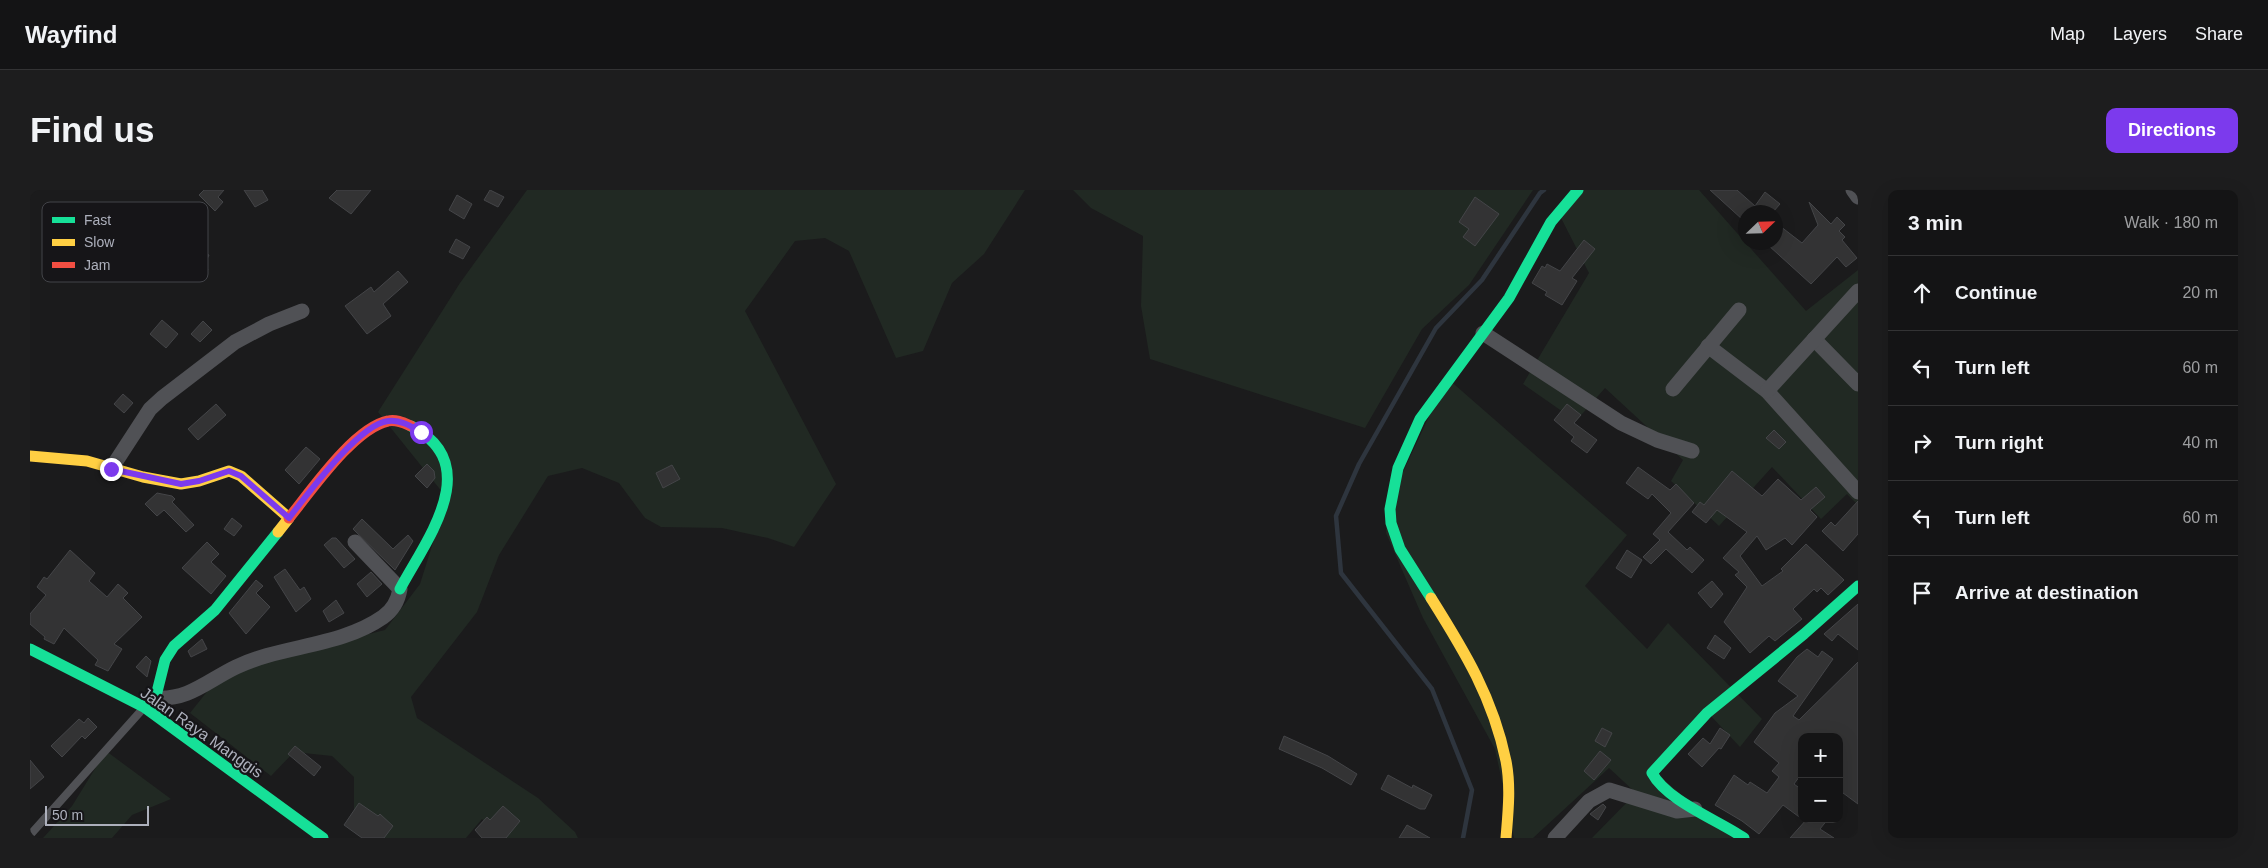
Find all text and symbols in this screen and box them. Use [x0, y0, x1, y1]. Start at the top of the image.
text: Wayfind [25, 21, 117, 48]
text: Map [2050, 24, 2085, 44]
text: Layers [2113, 24, 2167, 44]
text: Share [2195, 24, 2243, 44]
button: Directions [2106, 108, 2238, 153]
text: Find us [30, 110, 154, 149]
legend [42, 202, 208, 282]
north arrow [1738, 205, 1783, 250]
text: 3 min [1908, 211, 1963, 234]
text: Fast [84, 212, 111, 228]
text: Walk · 180 m [2124, 214, 2218, 231]
text: Slow [84, 234, 115, 250]
text: Jam [84, 257, 110, 273]
icon: ahead [1908, 279, 1936, 307]
text: Continue [1955, 282, 2037, 303]
text: 20 m [2182, 284, 2218, 301]
icon: left [1908, 354, 1936, 382]
text: Turn left [1955, 357, 2030, 378]
text: 60 m [2182, 359, 2218, 376]
route start [410, 421, 433, 444]
icon: right [1908, 429, 1936, 457]
text: Turn right [1955, 432, 2043, 453]
text: 40 m [2182, 434, 2218, 451]
route end [100, 458, 123, 481]
icon: left [1908, 504, 1936, 532]
text: Turn left [1955, 507, 2030, 528]
text: 60 m [2182, 509, 2218, 526]
icon: arrive [1908, 579, 1936, 607]
text: Arrive at destination [1955, 582, 2139, 603]
street label: Jalan Raya Manggis [137, 684, 266, 781]
map controls [1798, 733, 1843, 823]
button: + [1798, 733, 1843, 778]
button: − [1798, 778, 1843, 823]
scale bar [45, 803, 149, 826]
text: 50 m [52, 807, 83, 823]

